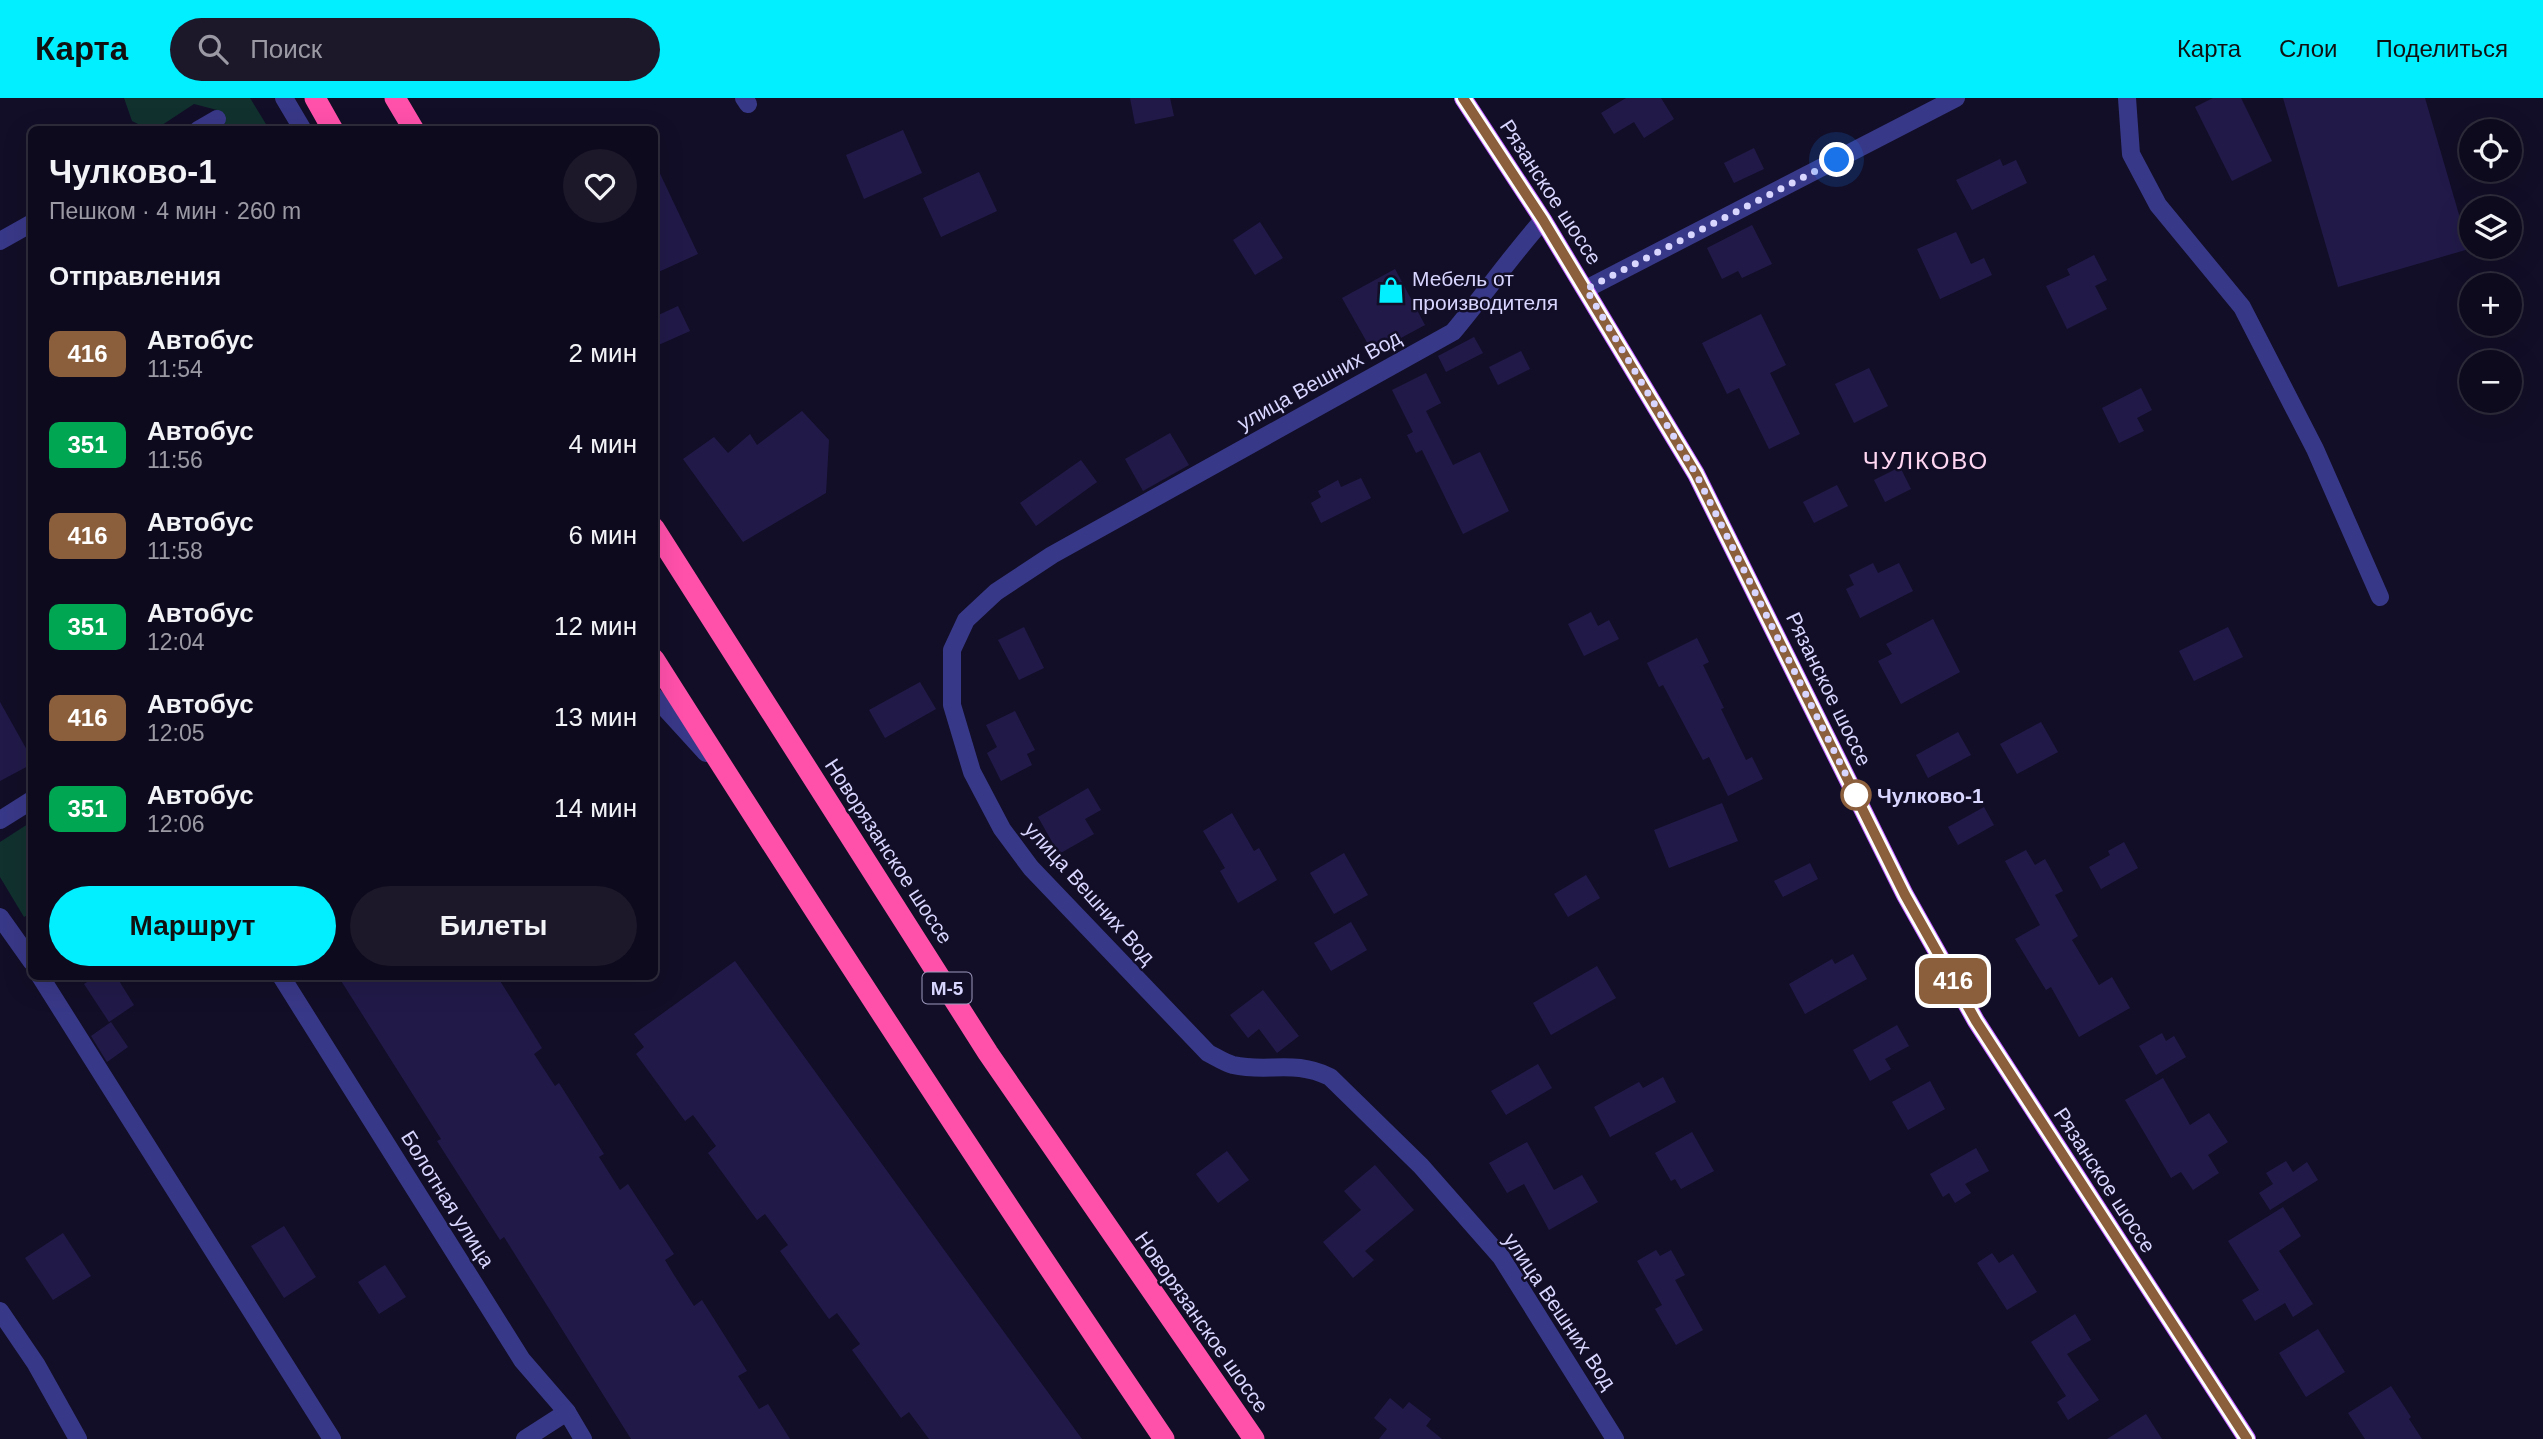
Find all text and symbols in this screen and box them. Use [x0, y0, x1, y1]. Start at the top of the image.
search box [170, 18, 660, 81]
text: Карта [35, 30, 128, 67]
icon: search [194, 30, 232, 68]
text: Поиск [250, 34, 322, 64]
text: Карта [2177, 35, 2241, 62]
text: Слои [2279, 35, 2337, 62]
text: Поделиться [2375, 35, 2508, 62]
street label: Рязанское шоссе [1496, 115, 1606, 269]
map controls [2459, 119, 2522, 413]
button: locate [2459, 119, 2522, 182]
your location [1819, 142, 1854, 177]
button: heart [563, 149, 637, 223]
text: Чулково-1 [49, 153, 217, 190]
button: layers [2459, 196, 2522, 259]
text: Пешком · 4 мин · 260 m [49, 198, 301, 224]
text: Отправления [49, 261, 221, 291]
place label: Мебель от производителя [1412, 267, 1558, 314]
button: + [2459, 273, 2522, 336]
shop icon: Мебель от производителя [1376, 275, 1406, 305]
text: Автобус [147, 325, 254, 355]
street label: улица Вешних Вод [1233, 326, 1405, 434]
text: 2 мин [569, 338, 637, 368]
text: 416 [67, 340, 108, 367]
button: − [2459, 350, 2522, 413]
text: 11:54 [147, 356, 203, 382]
text: Автобус [147, 416, 254, 446]
text: 4 мин [569, 429, 637, 459]
text: 351 [67, 431, 108, 458]
text: 11:56 [147, 447, 203, 473]
district label: ЧУЛКОВО [1863, 447, 1989, 474]
text: Автобус [147, 507, 254, 537]
text: 6 мин [569, 520, 637, 550]
text: 416 [67, 522, 108, 549]
text: 11:58 [147, 538, 203, 564]
text: Автобус [147, 598, 254, 628]
street label: Рязанское шоссе [1782, 608, 1876, 770]
text: 12 мин [554, 611, 637, 641]
text: 351 [67, 613, 108, 640]
text: 12:04 [147, 629, 205, 655]
text: Автобус [147, 689, 254, 719]
text: 13 мин [554, 702, 637, 732]
text: 416 [67, 704, 108, 731]
text: 12:05 [147, 720, 205, 746]
street label: Новорязанское шоссе [821, 754, 957, 948]
text: Автобус [147, 780, 254, 810]
marker: Чулково-1 [1841, 780, 1871, 810]
place label: Чулково-1 [1877, 784, 1984, 807]
text: 14 мин [554, 793, 637, 823]
text: 351 [67, 795, 108, 822]
text: 12:06 [147, 811, 205, 837]
street label: улица Вешних Вод [1020, 817, 1160, 969]
button: Маршрут [49, 886, 336, 966]
button: Билеты [350, 886, 637, 966]
line badge: 416 [1913, 958, 1993, 1004]
text: 416 [1933, 967, 1973, 994]
road number: М-5 [922, 972, 972, 1004]
street label: Рязанское шоссе [2050, 1103, 2160, 1257]
street label: Болотная улица [397, 1127, 499, 1272]
street label: Новорязанское шоссе [1131, 1227, 1273, 1417]
street label: улица Вешних Вод [1499, 1229, 1621, 1393]

